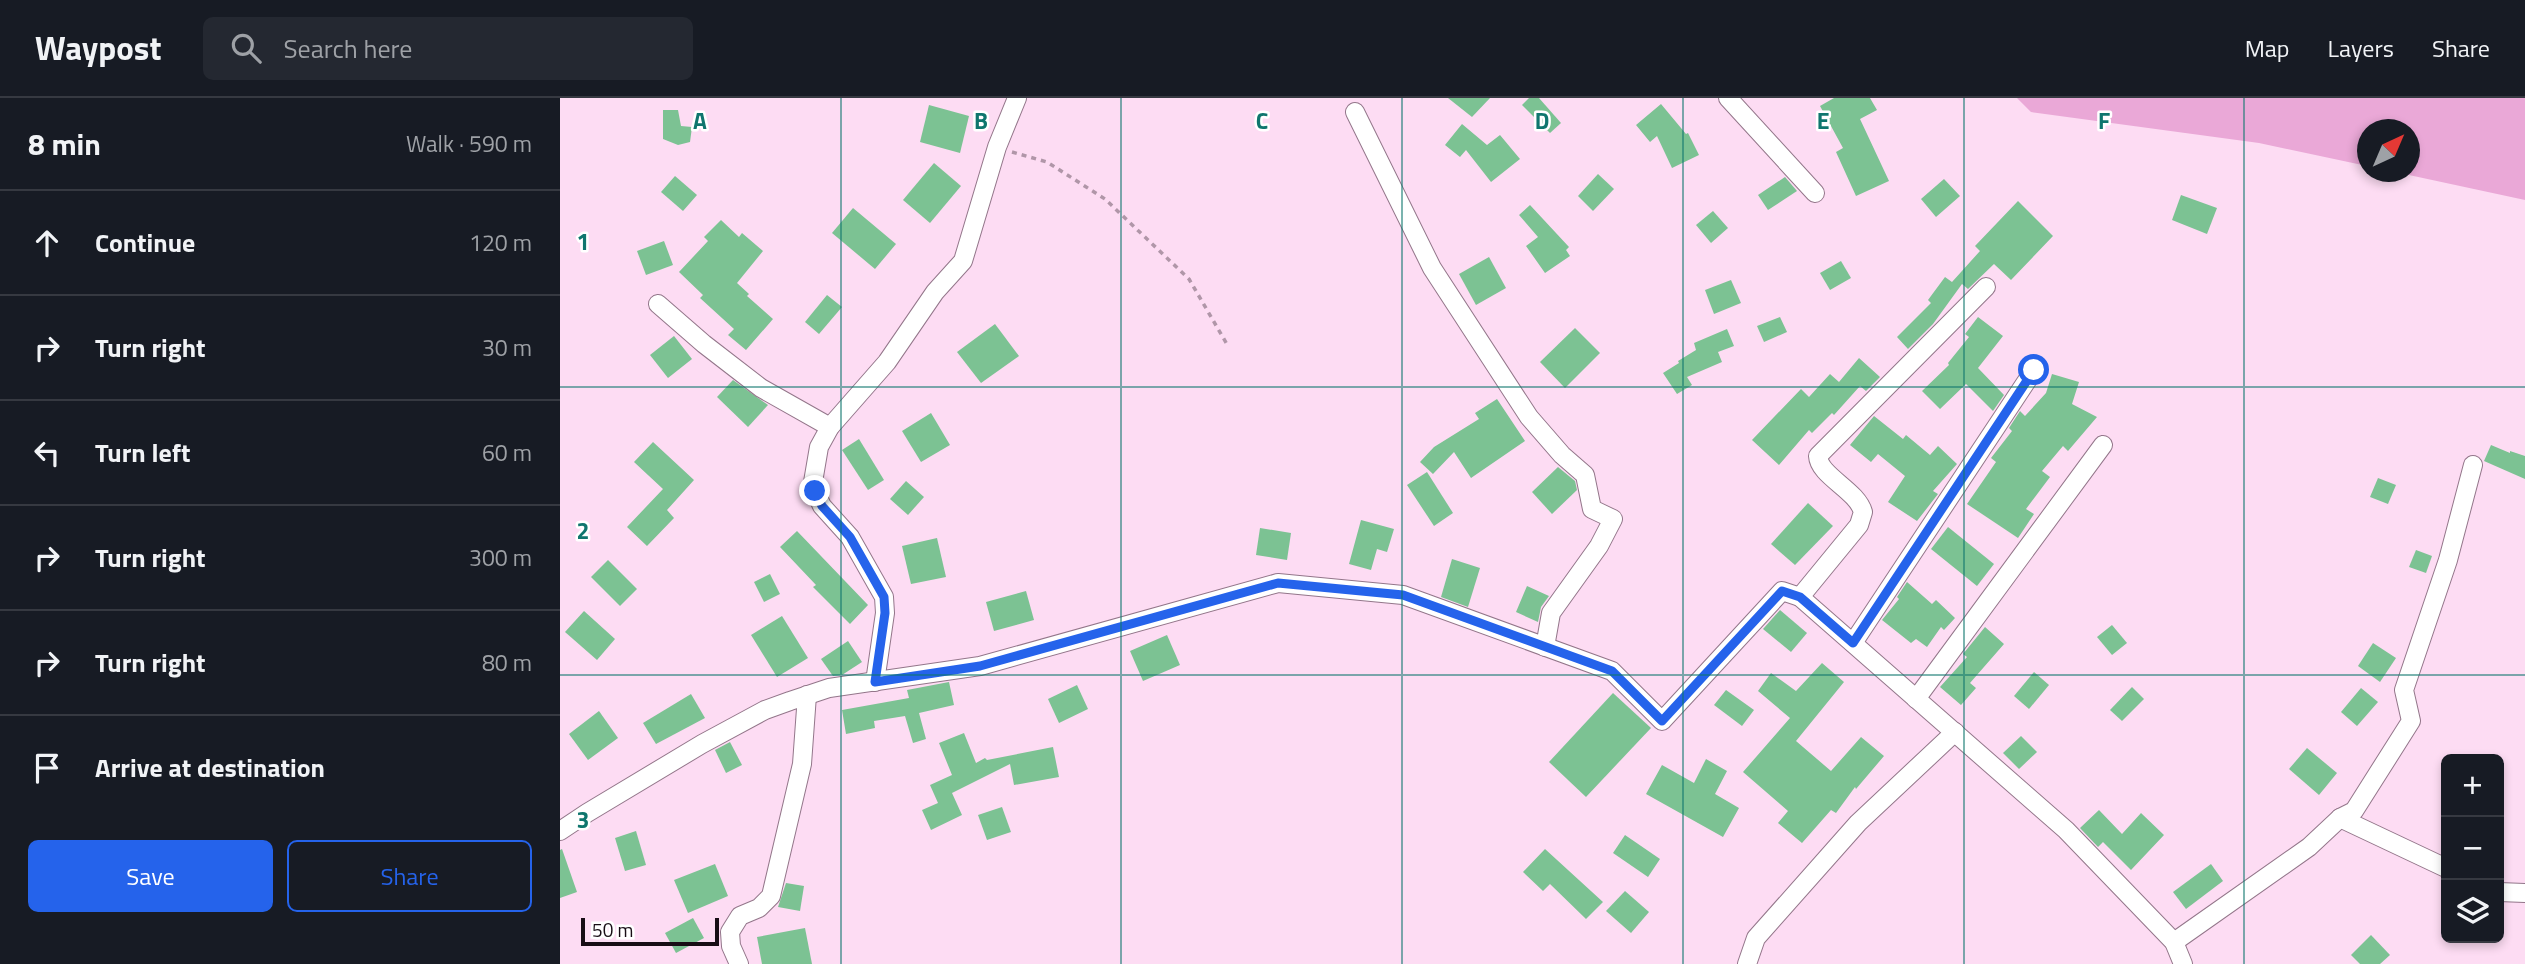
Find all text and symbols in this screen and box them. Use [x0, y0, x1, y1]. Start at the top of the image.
search box [203, 17, 693, 80]
text: Waypost [35, 23, 161, 73]
icon: search [227, 29, 265, 67]
text: Search here [283, 29, 412, 68]
text: Map [2245, 30, 2290, 66]
text: Layers [2328, 30, 2394, 66]
text: Share [2432, 30, 2490, 66]
text: A [693, 103, 707, 138]
text: B [974, 103, 988, 138]
text: C [1256, 103, 1268, 138]
text: D [1535, 103, 1549, 138]
text: E [1817, 103, 1829, 138]
text: F [2098, 103, 2110, 138]
north arrow [2357, 119, 2420, 182]
text: 8 min [28, 121, 101, 167]
text: Walk · 590 m [406, 126, 532, 161]
text: Continue [95, 223, 195, 262]
icon: ahead [28, 224, 66, 262]
text: 1 [577, 224, 589, 259]
text: 120 m [469, 225, 532, 260]
text: Turn right [95, 328, 206, 367]
icon: right [28, 329, 66, 367]
text: 30 m [482, 330, 532, 365]
route start [2018, 354, 2049, 385]
text: Turn left [95, 433, 190, 472]
icon: left [28, 434, 66, 472]
text: 60 m [482, 435, 532, 470]
route end [799, 475, 830, 506]
text: 2 [577, 513, 589, 548]
text: Turn right [95, 538, 206, 577]
icon: right [28, 539, 66, 577]
text: 300 m [469, 540, 532, 575]
text: Turn right [95, 643, 206, 682]
icon: right [28, 644, 66, 682]
text: 80 m [482, 645, 532, 680]
text: Arrive at destination [95, 748, 325, 787]
icon: arrive [28, 749, 66, 787]
map controls [2441, 754, 2504, 943]
button: + [2441, 754, 2504, 817]
text: 3 [577, 802, 589, 837]
button: − [2441, 817, 2504, 880]
button: Save [28, 840, 273, 912]
button: Share [287, 840, 532, 912]
button: layers [2441, 880, 2504, 943]
scale bar [581, 915, 719, 947]
text: 50 m [592, 915, 633, 944]

